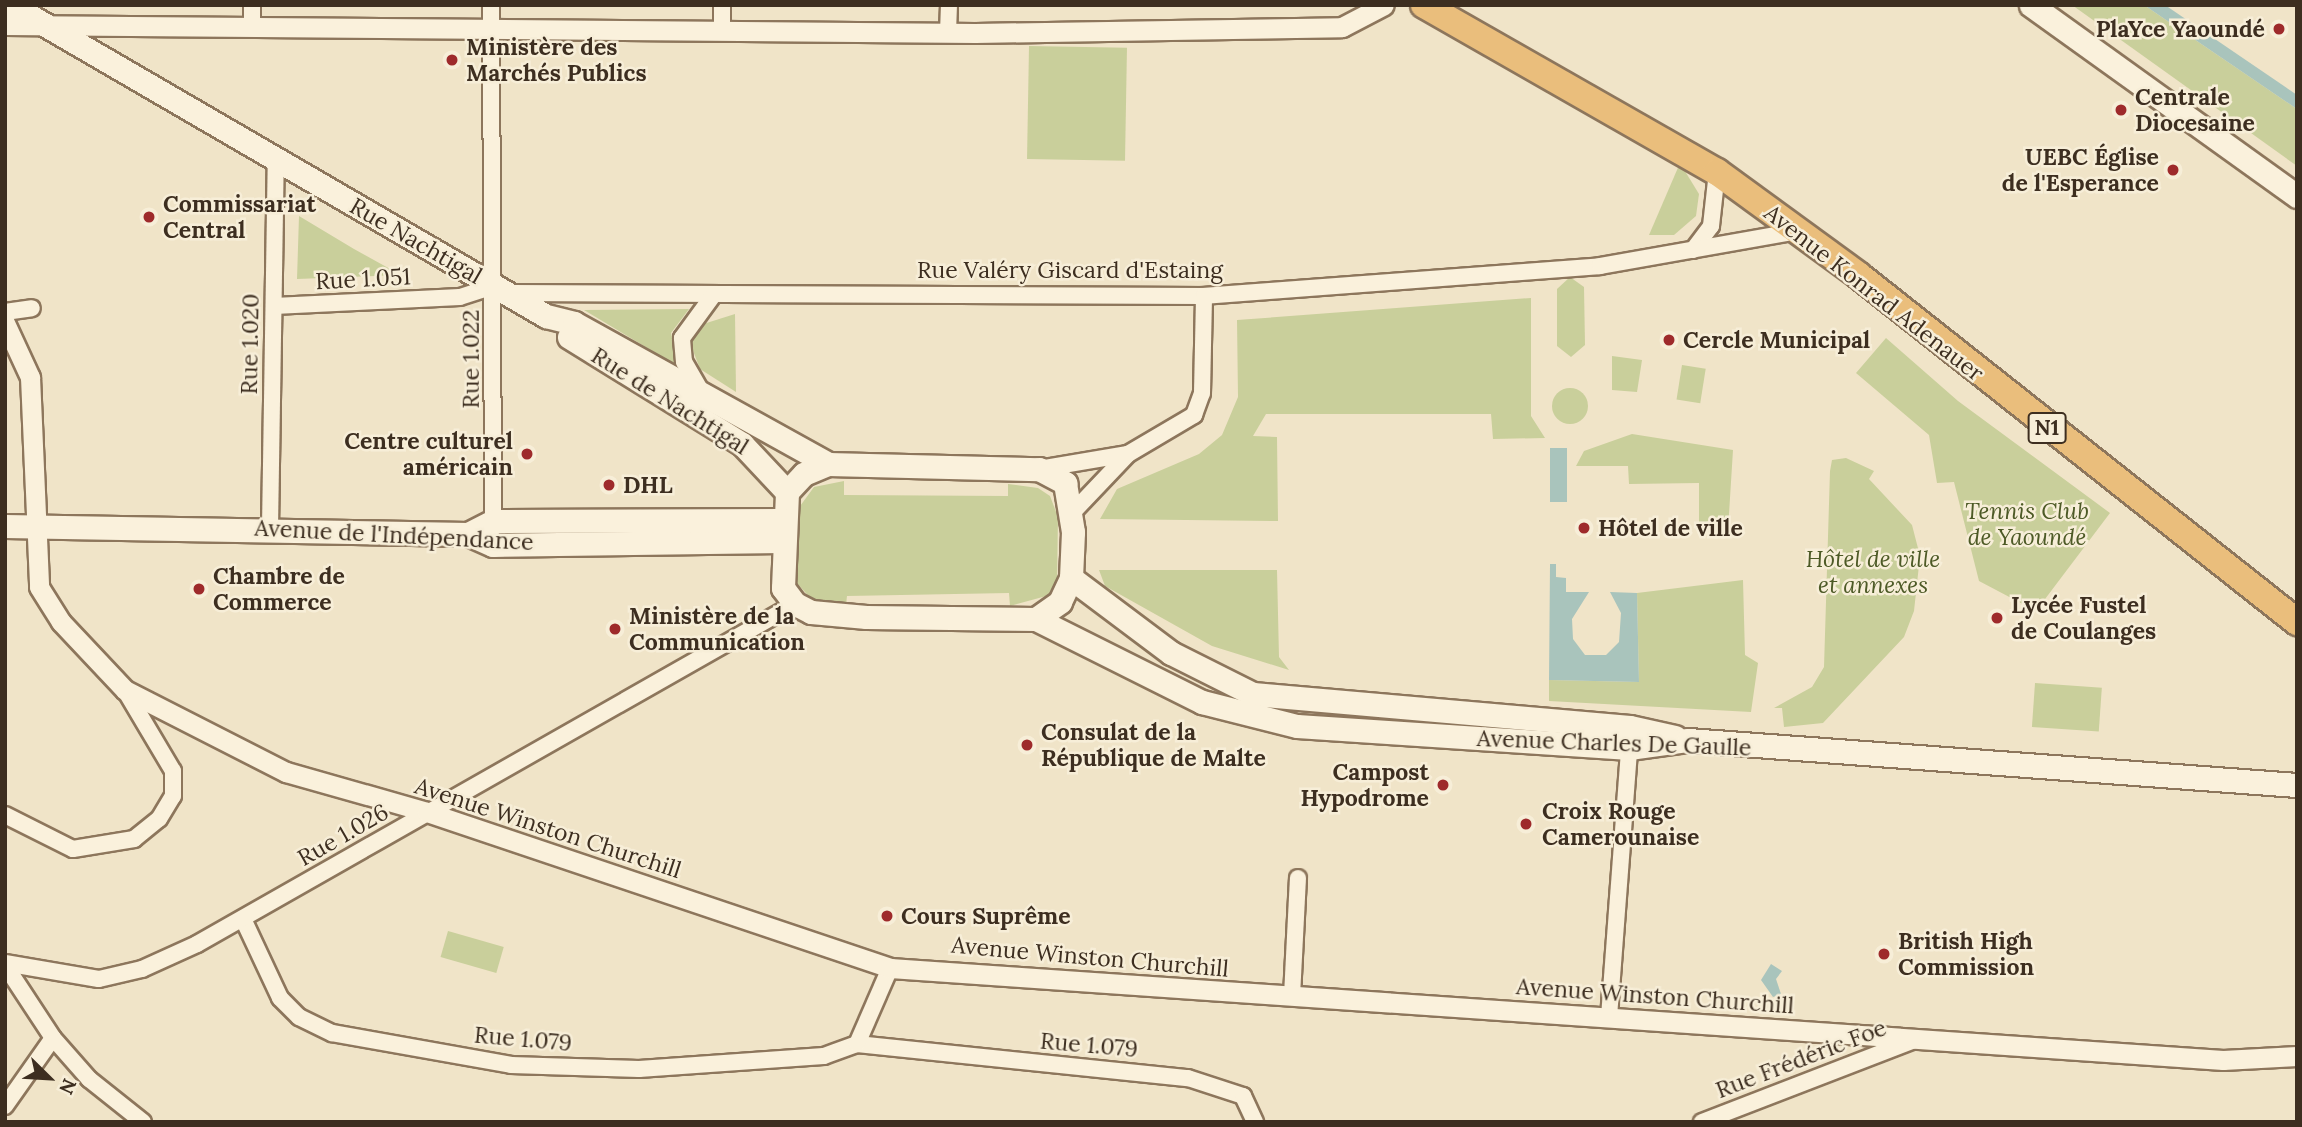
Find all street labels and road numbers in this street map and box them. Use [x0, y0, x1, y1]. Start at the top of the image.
street label: Rue Nachtigal [345, 192, 487, 290]
street label: Avenue Konrad Adenauer [1759, 199, 1989, 387]
street label: Rue Valéry Giscard d'Estaing [917, 256, 1223, 284]
street label: Rue 1.051 [315, 263, 411, 295]
street label: Rue 1.020 [235, 293, 265, 395]
street label: Rue 1.022 [457, 309, 485, 409]
street label: Rue de Nachtigal [586, 342, 754, 460]
road number: N1 [2026, 410, 2068, 446]
street label: Avenue de l'Indépendance [254, 514, 534, 556]
street label: Avenue Charles De Gaulle [1476, 724, 1752, 762]
street label: Avenue Winston Churchill [411, 772, 685, 884]
street label: Rue 1.026 [293, 798, 393, 872]
street label: Avenue Winston Churchill [950, 931, 1230, 983]
street label: Avenue Winston Churchill [1515, 973, 1795, 1019]
street label: Rue Frédéric Foe [1712, 1014, 1890, 1104]
street label: Rue 1.079 [473, 1021, 573, 1057]
street label: Rue 1.079 [1039, 1027, 1139, 1063]

